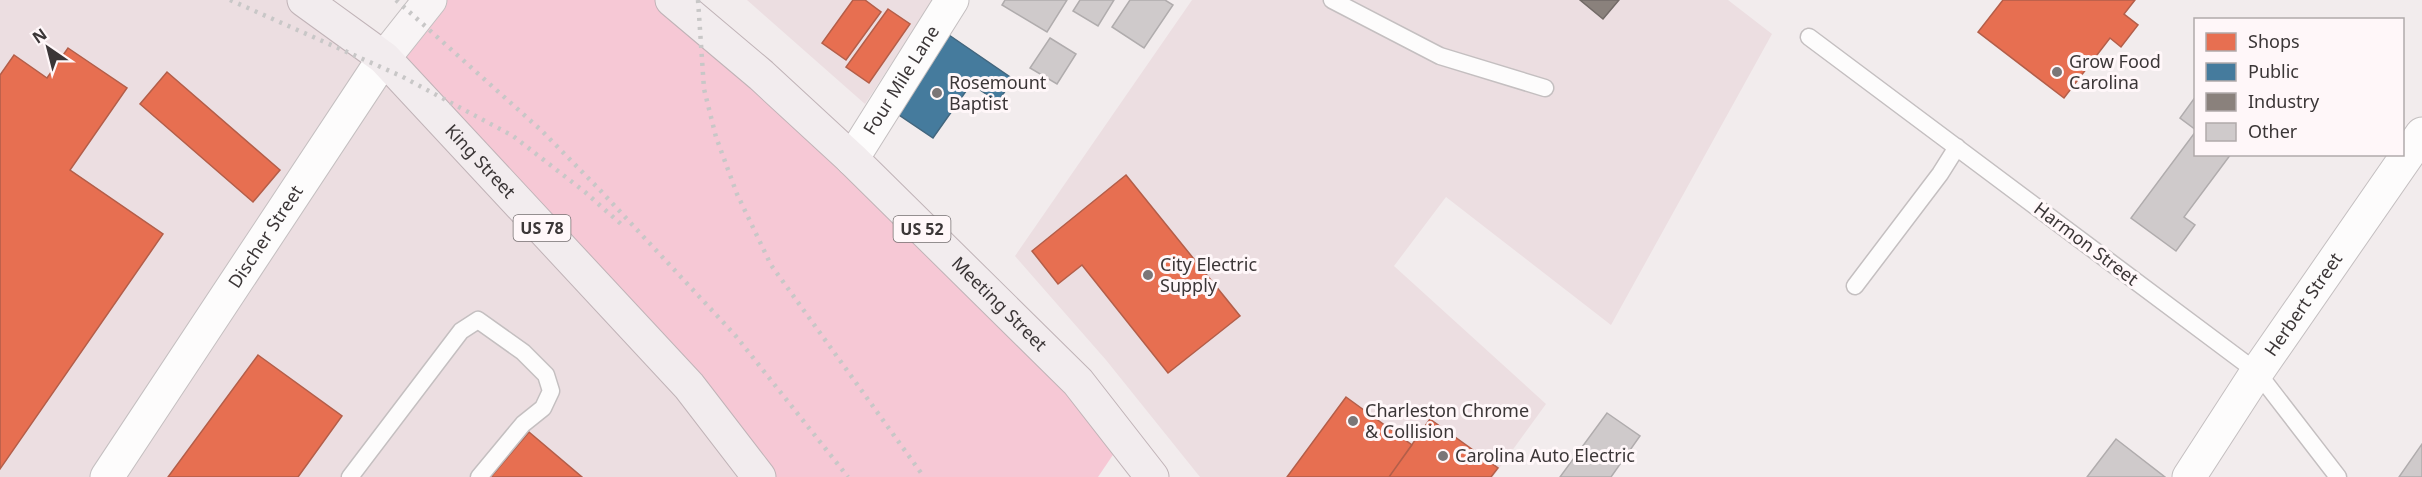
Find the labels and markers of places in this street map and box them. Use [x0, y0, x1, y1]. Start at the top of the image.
place label: Grow Food Carolina [2069, 49, 2161, 94]
marker: Grow Food Carolina [2050, 65, 2064, 79]
place label: Rosemount Baptist [949, 70, 1047, 115]
marker: Rosemount Baptist [930, 86, 944, 100]
place label: City Electric Supply [1160, 252, 1257, 297]
marker: City Electric Supply [1141, 268, 1155, 282]
place label: Charleston Chrome & Collision [1365, 398, 1529, 443]
marker: Charleston Chrome & Collision [1346, 414, 1360, 428]
place label: Carolina Auto Electric [1455, 443, 1635, 467]
marker: Carolina Auto Electric [1436, 449, 1450, 463]

